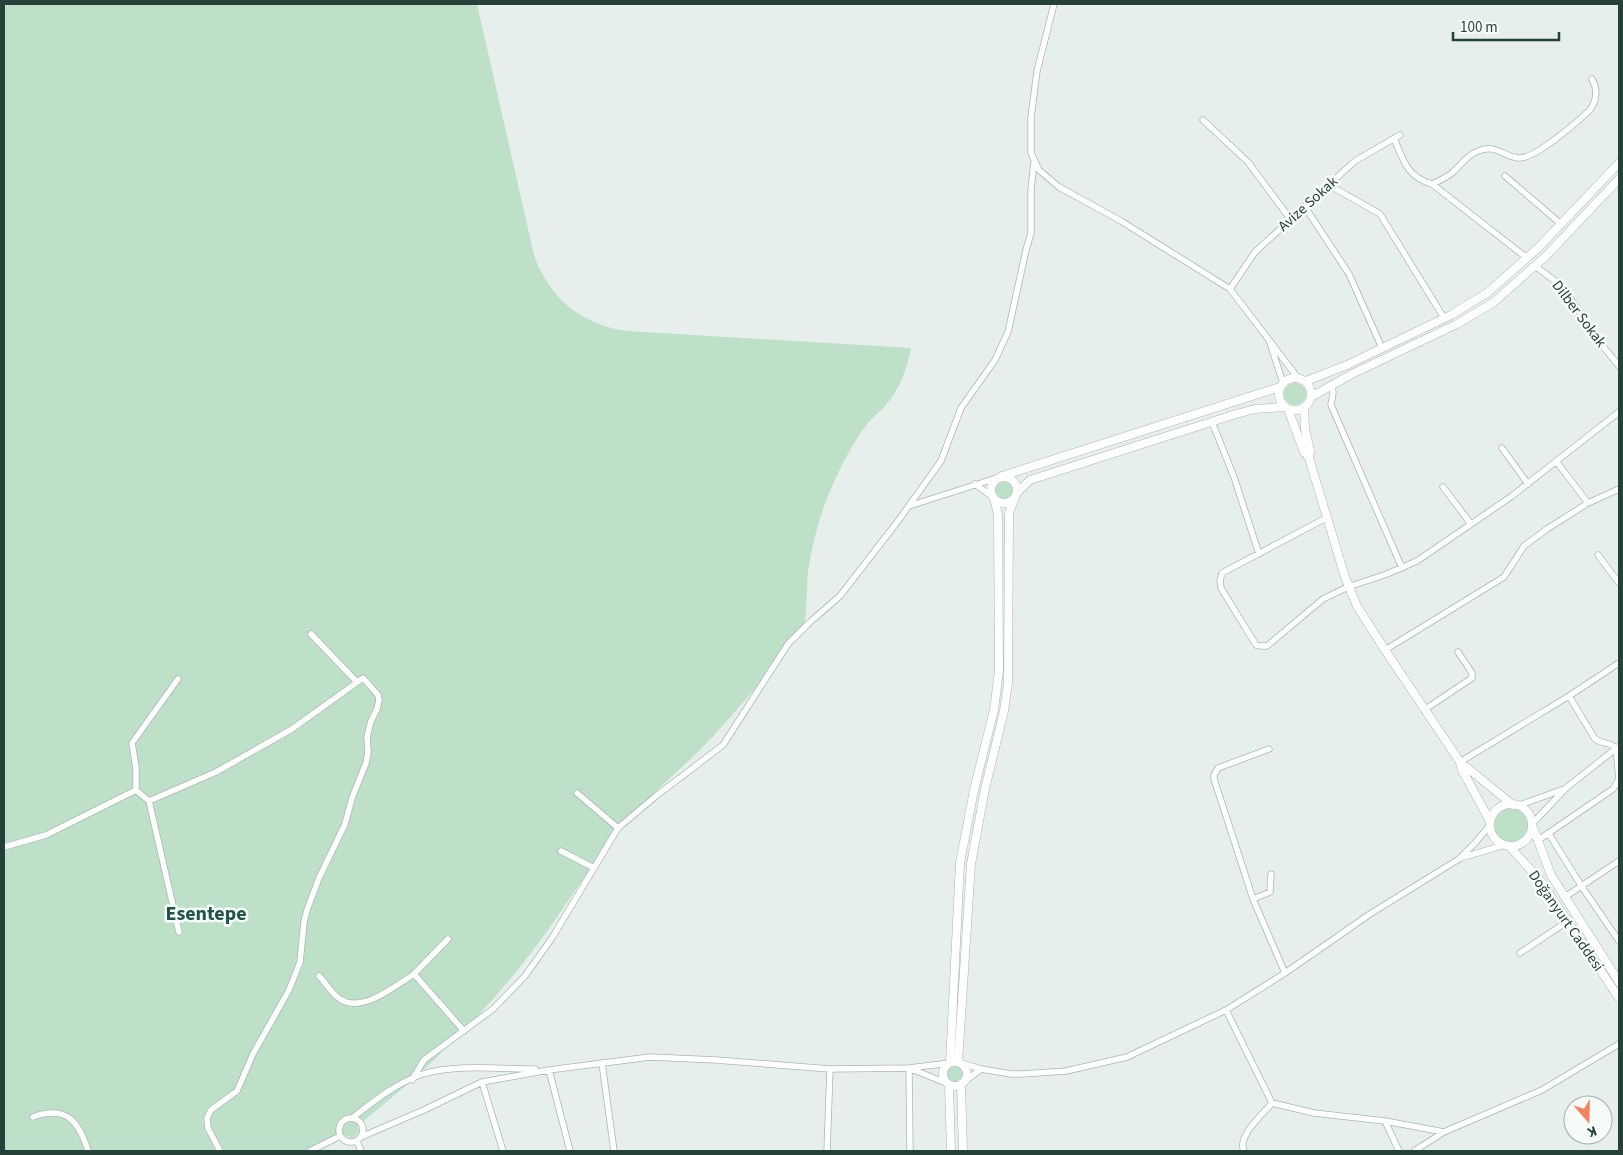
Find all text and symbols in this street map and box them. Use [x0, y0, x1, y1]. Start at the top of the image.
scale bar [1453, 10, 1559, 42]
text: 100 m [1460, 17, 1498, 38]
street label: Avize Sokak [1274, 171, 1343, 236]
street label: Dilber Sokak [1547, 276, 1612, 352]
street label: Doğanyurt Caddesi [1523, 866, 1609, 976]
district label: Esentepe [165, 900, 247, 928]
north arrow [1563, 1095, 1613, 1145]
text: K [1584, 1120, 1600, 1142]

